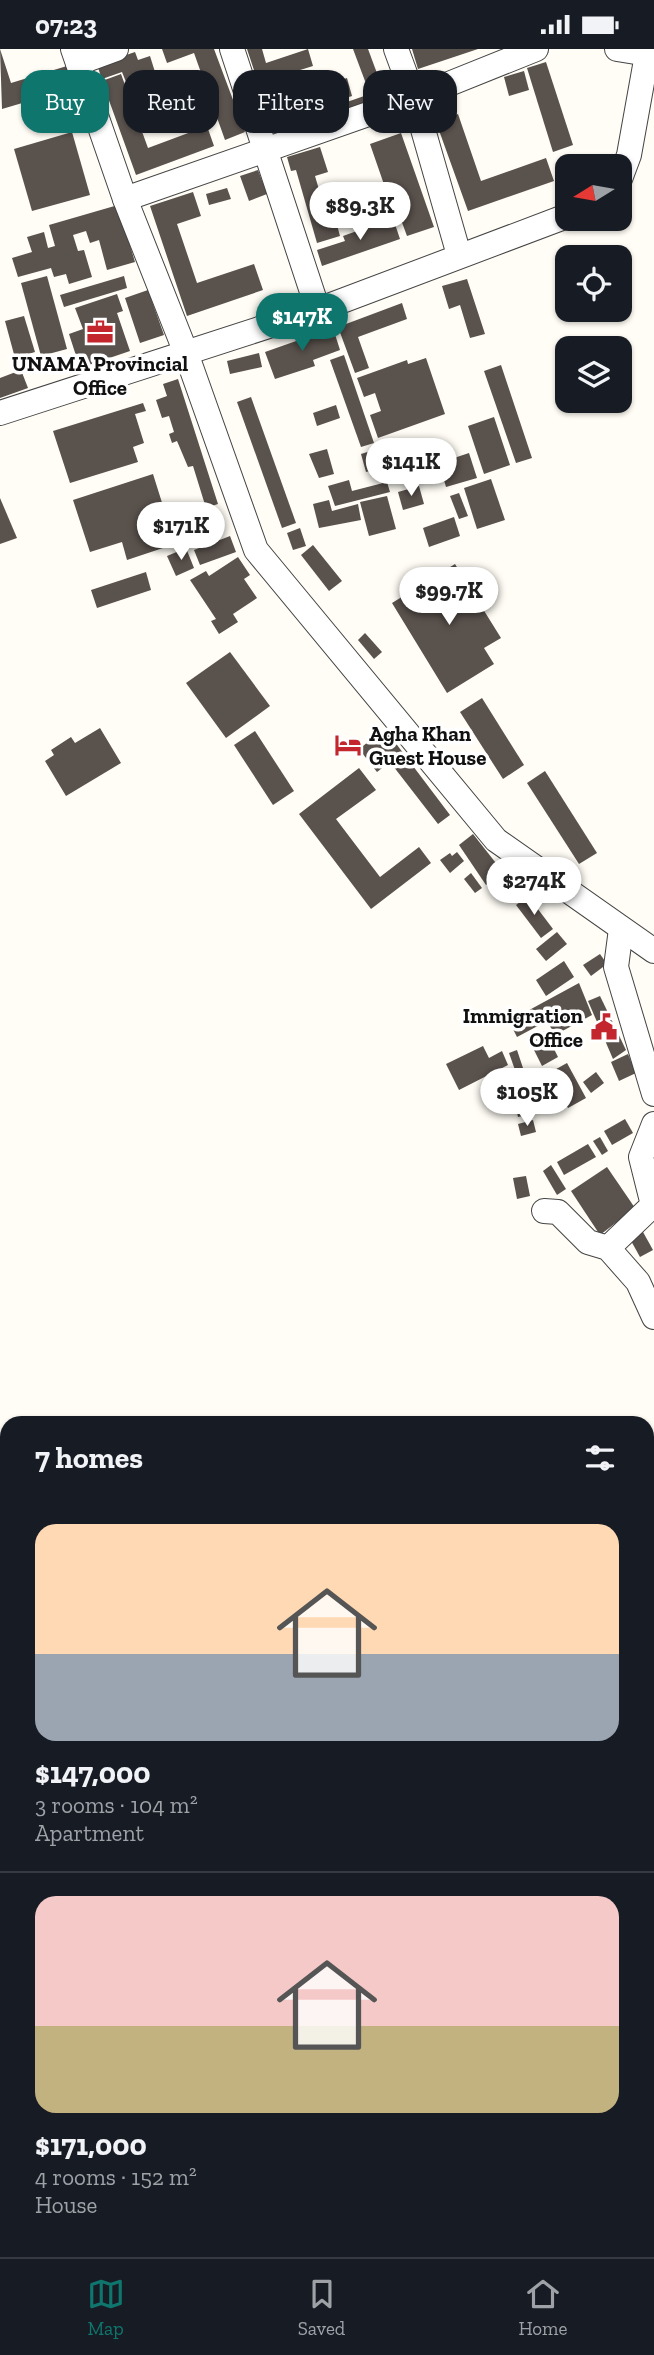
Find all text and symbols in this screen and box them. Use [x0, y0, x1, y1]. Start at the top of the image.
text: 07:23 [35, 9, 97, 41]
chip: Buy [21, 70, 109, 133]
chip: Rent [123, 70, 219, 133]
chip: Filters [233, 70, 349, 133]
chip: New [363, 70, 457, 133]
north arrow [555, 154, 632, 231]
map controls [555, 154, 632, 413]
pin: $89.3K [303, 183, 417, 242]
text: $89.3K [325, 191, 395, 219]
button: locate [555, 245, 632, 322]
pin: $147K [253, 293, 351, 353]
text: $147K [272, 302, 332, 330]
office icon: UNAMA Provincial Office [85, 317, 115, 347]
button: layers [555, 336, 632, 413]
place label: UNAMA Provincial Office [12, 351, 188, 400]
pin: $141K [362, 439, 460, 498]
text: $141K [382, 447, 440, 475]
pin: $171K [132, 503, 230, 562]
text: $171K [153, 511, 209, 539]
pin: $99.7K [392, 567, 506, 627]
text: $99.7K [415, 576, 483, 604]
place label: Agha Khan Guest House [369, 721, 486, 770]
hotel icon: Agha Khan Guest House [333, 730, 363, 760]
pin: $274K [485, 857, 583, 917]
text: $274K [502, 866, 566, 894]
place label: Immigration Office [463, 1003, 584, 1052]
public building icon: Immigration Office [589, 1012, 619, 1042]
pin: $105K [478, 1069, 576, 1128]
text: $105K [496, 1077, 558, 1105]
icon: filters [581, 1439, 619, 1477]
text: 7 homes [35, 1440, 143, 1476]
icon: home [264, 1570, 390, 1696]
text: $147,000 [35, 1755, 151, 1791]
text: 3 rooms · 104 m² [35, 1791, 198, 1819]
text: Apartment [35, 1819, 144, 1847]
icon: home [264, 1942, 390, 2068]
text: $171,000 [35, 2127, 147, 2163]
text: 4 rooms · 152 m² [35, 2163, 197, 2191]
text: House [35, 2191, 97, 2219]
tab: Map [87, 2275, 125, 2340]
tab: Saved [298, 2275, 345, 2340]
tab: Home [518, 2275, 567, 2340]

